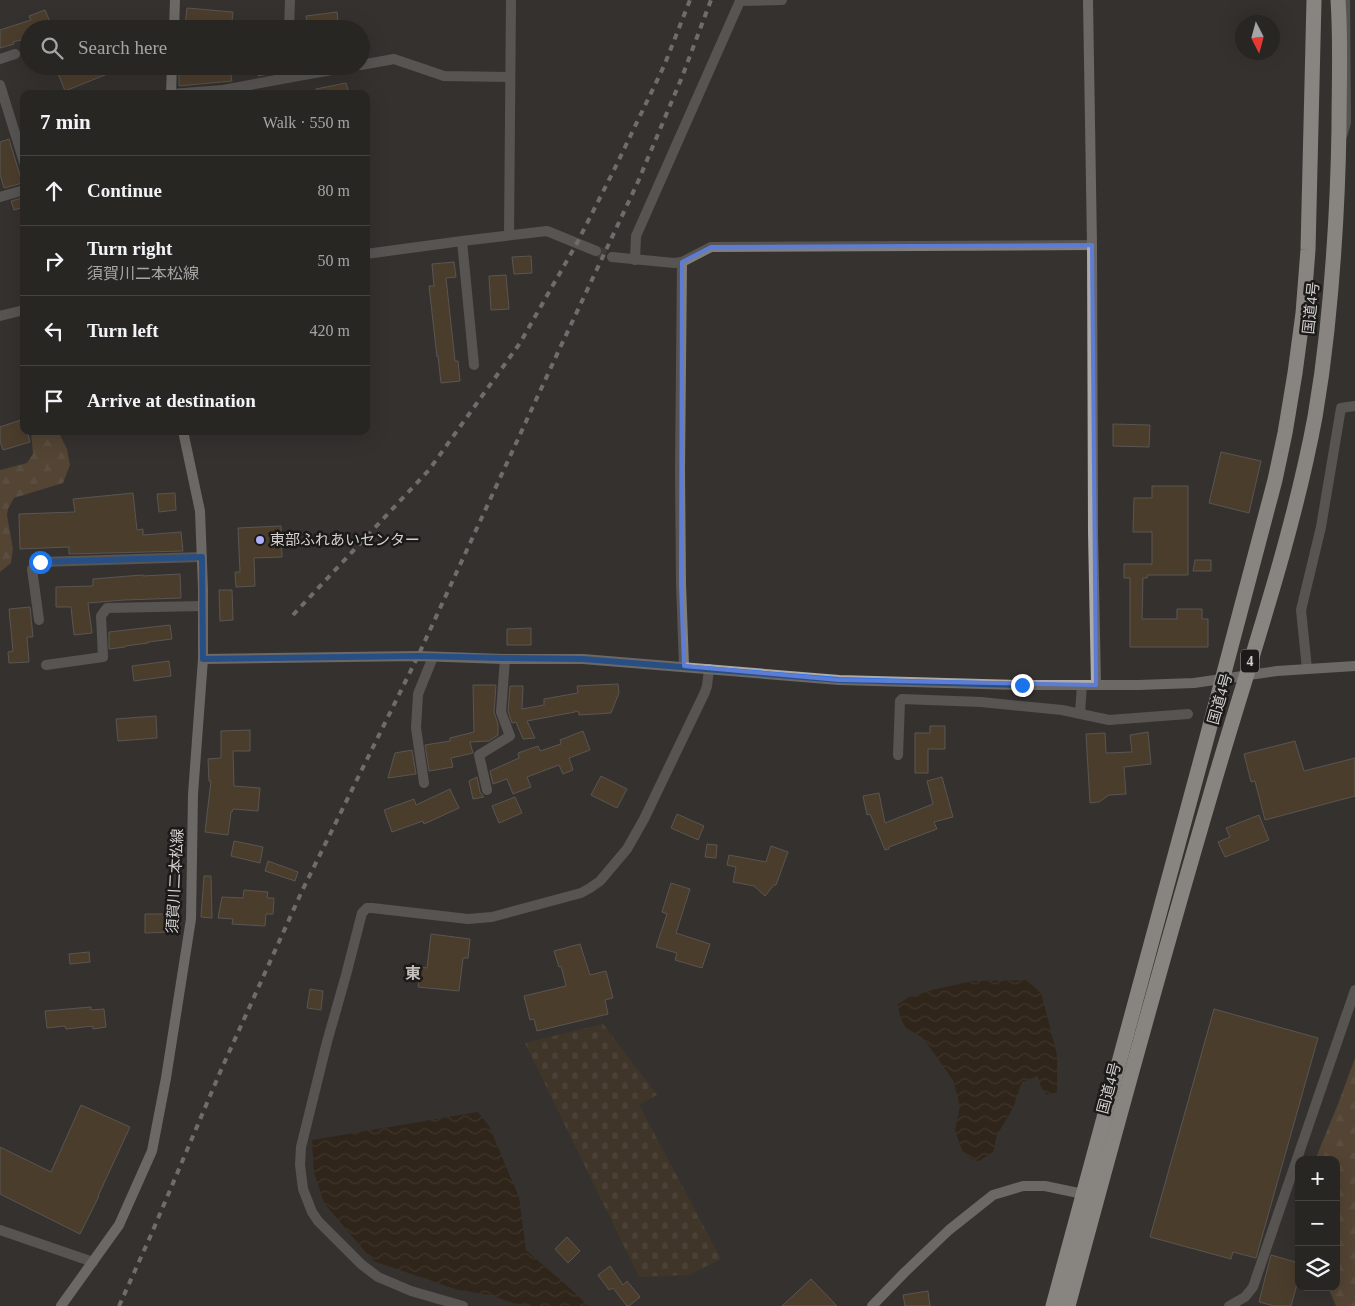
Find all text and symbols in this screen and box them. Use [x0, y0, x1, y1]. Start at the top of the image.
north arrow [1235, 15, 1280, 60]
search box [20, 20, 370, 75]
icon: search [38, 34, 66, 62]
text: Search here [78, 37, 167, 58]
text: 7 min [40, 110, 91, 134]
text: Walk · 550 m [263, 114, 350, 131]
icon: ahead [40, 177, 68, 205]
text: Continue [87, 180, 162, 201]
text: 80 m [318, 182, 350, 199]
text: Turn right [87, 238, 172, 259]
icon: right [40, 247, 68, 275]
text: 50 m [318, 252, 350, 269]
text: 須賀川二本松線 [87, 265, 199, 282]
street label: 国道4号 [1300, 281, 1322, 335]
icon: left [40, 317, 68, 345]
text: Turn left [87, 320, 159, 341]
text: 420 m [310, 322, 350, 339]
icon: arrive [40, 387, 68, 415]
text: Arrive at destination [87, 390, 256, 411]
place label: 東部ふれあいセンター [270, 532, 420, 548]
marker: 東部ふれあいセンター [254, 534, 266, 546]
route start [29, 551, 52, 574]
road number: 4 [1241, 649, 1259, 672]
street label: 国道4号 [1205, 672, 1235, 726]
route end [1011, 674, 1034, 697]
street label: 須賀川二本松線 [164, 828, 186, 934]
district label: 東 [405, 965, 421, 982]
street label: 国道4号 [1094, 1061, 1124, 1115]
map controls [1295, 1156, 1340, 1291]
button: + [1295, 1156, 1340, 1201]
button: − [1295, 1201, 1340, 1246]
button: layers [1295, 1246, 1340, 1291]

